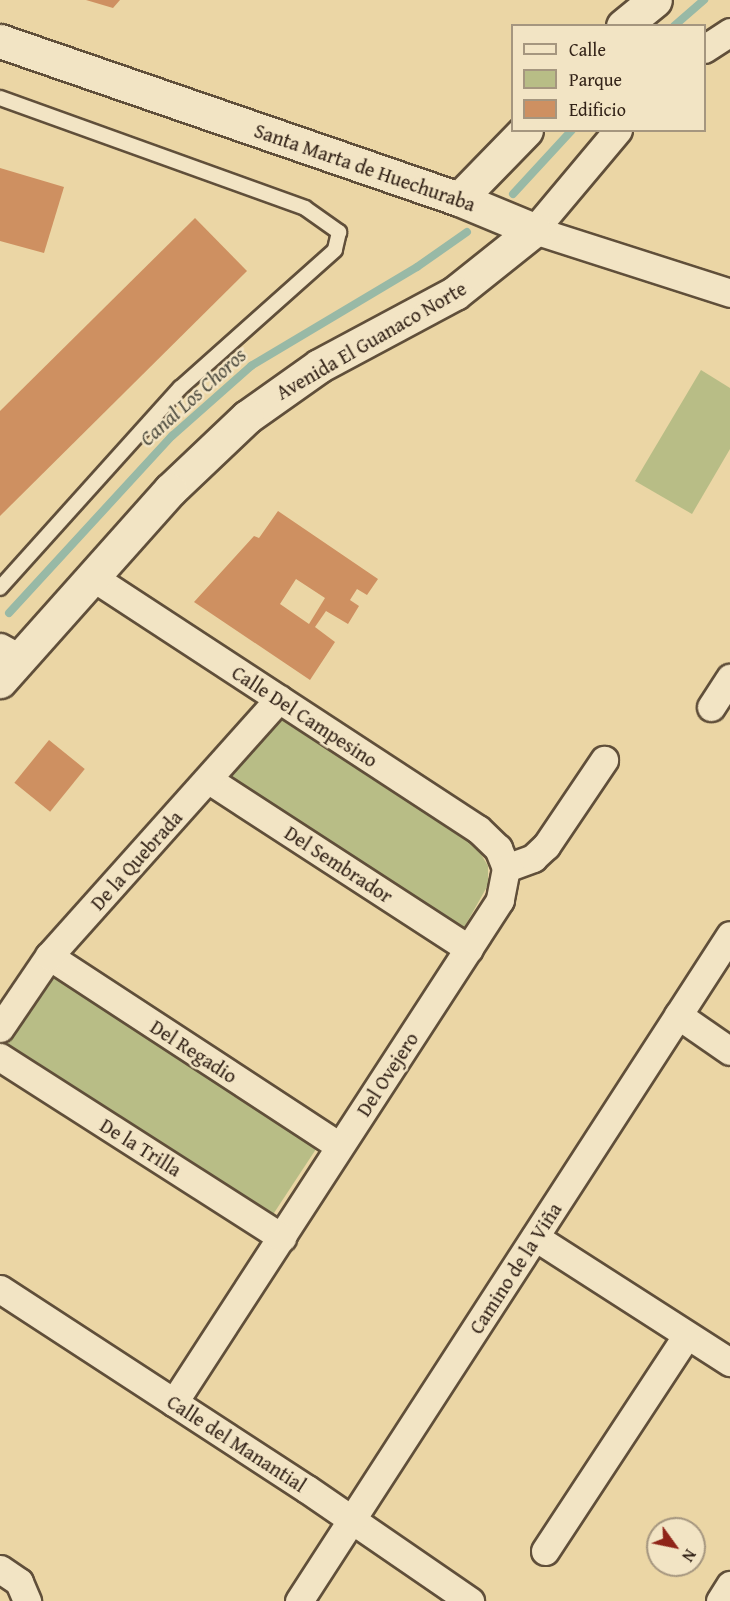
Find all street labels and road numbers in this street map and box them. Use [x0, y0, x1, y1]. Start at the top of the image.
street label: Santa Marta de Huechuraba [251, 118, 479, 216]
street label: Avenida El Guanaco Norte [272, 276, 470, 404]
street label: Calle Del Campesino [228, 660, 382, 772]
street label: De la Quebrada [85, 805, 187, 915]
street label: Del Sembrador [280, 820, 398, 908]
street label: Del Regadio [146, 1014, 242, 1088]
street label: Del Ovejero [351, 1027, 423, 1121]
street label: De la Trilla [96, 1113, 186, 1181]
street label: Camino de la Viña [464, 1198, 566, 1338]
street label: Calle del Manantial [163, 1389, 311, 1497]

